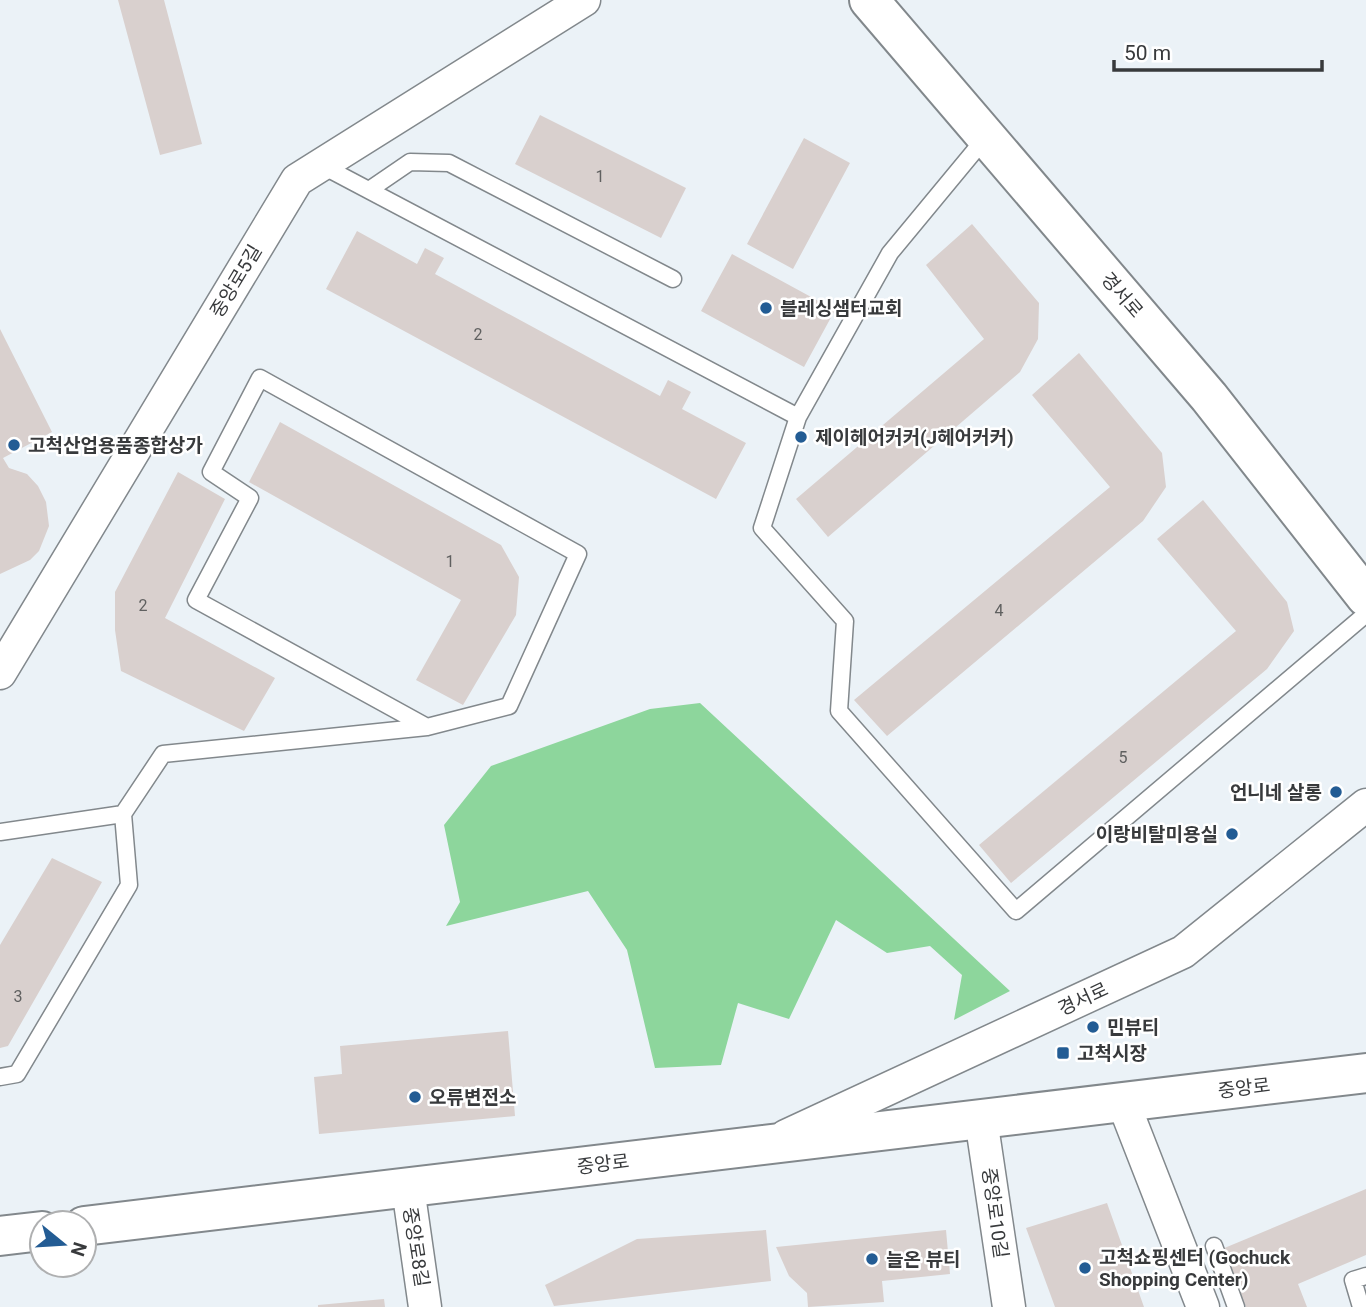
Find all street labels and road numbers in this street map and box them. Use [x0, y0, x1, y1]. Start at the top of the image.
street label: 중앙로5길 [205, 241, 267, 321]
street label: 경서로 [1096, 268, 1148, 322]
street label: 경서로 [1054, 977, 1112, 1021]
street label: 중앙로 [1217, 1073, 1271, 1103]
street label: 중앙로 [576, 1149, 630, 1179]
street label: 중앙로10길 [977, 1166, 1013, 1260]
street label: 중앙로8길 [398, 1205, 434, 1289]

